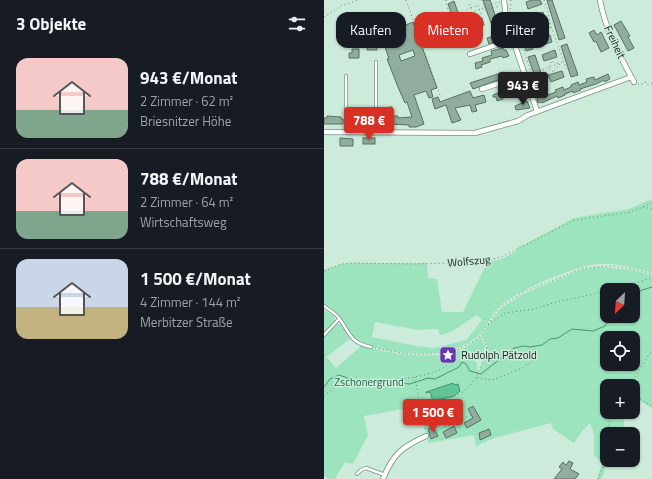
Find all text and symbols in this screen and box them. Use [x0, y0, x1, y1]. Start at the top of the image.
text: 3 Objekte [16, 11, 86, 37]
chip: Kaufen [336, 12, 406, 48]
chip: Mieten [414, 12, 483, 48]
chip: Filter [491, 12, 549, 48]
icon: filters [286, 13, 308, 35]
street label: Freiheit [600, 23, 630, 61]
text: 943 €/Monat [140, 65, 238, 91]
pin: 943 € [495, 72, 551, 106]
icon: home [48, 74, 96, 122]
text: 943 € [507, 75, 539, 95]
text: 2 Zimmer · 62 m² [140, 91, 233, 111]
pin: 788 € [341, 107, 397, 141]
text: 788 € [353, 110, 385, 130]
text: Briesnitzer Höhe [140, 111, 231, 131]
text: 788 €/Monat [140, 166, 238, 192]
icon: home [48, 175, 96, 223]
text: 2 Zimmer · 64 m² [140, 192, 233, 212]
text: Wirtschaftsweg [140, 212, 227, 232]
street label: Wolfszug [447, 251, 492, 271]
text: 1 500 €/Monat [140, 266, 251, 292]
icon: home [48, 275, 96, 323]
north arrow [600, 283, 640, 323]
map controls [600, 283, 640, 467]
text: 4 Zimmer · 144 m² [140, 292, 241, 312]
text: Merbitzer Straße [140, 312, 233, 332]
button: locate [600, 331, 640, 371]
place icon: Rudolph Pätzold [438, 345, 458, 365]
place label: Rudolph Pätzold [461, 347, 537, 363]
park label: Zschonergrund [334, 374, 404, 390]
button: + [600, 379, 640, 419]
pin: 1 500 € [396, 399, 470, 433]
text: 1 500 € [412, 402, 454, 422]
button: − [600, 427, 640, 467]

